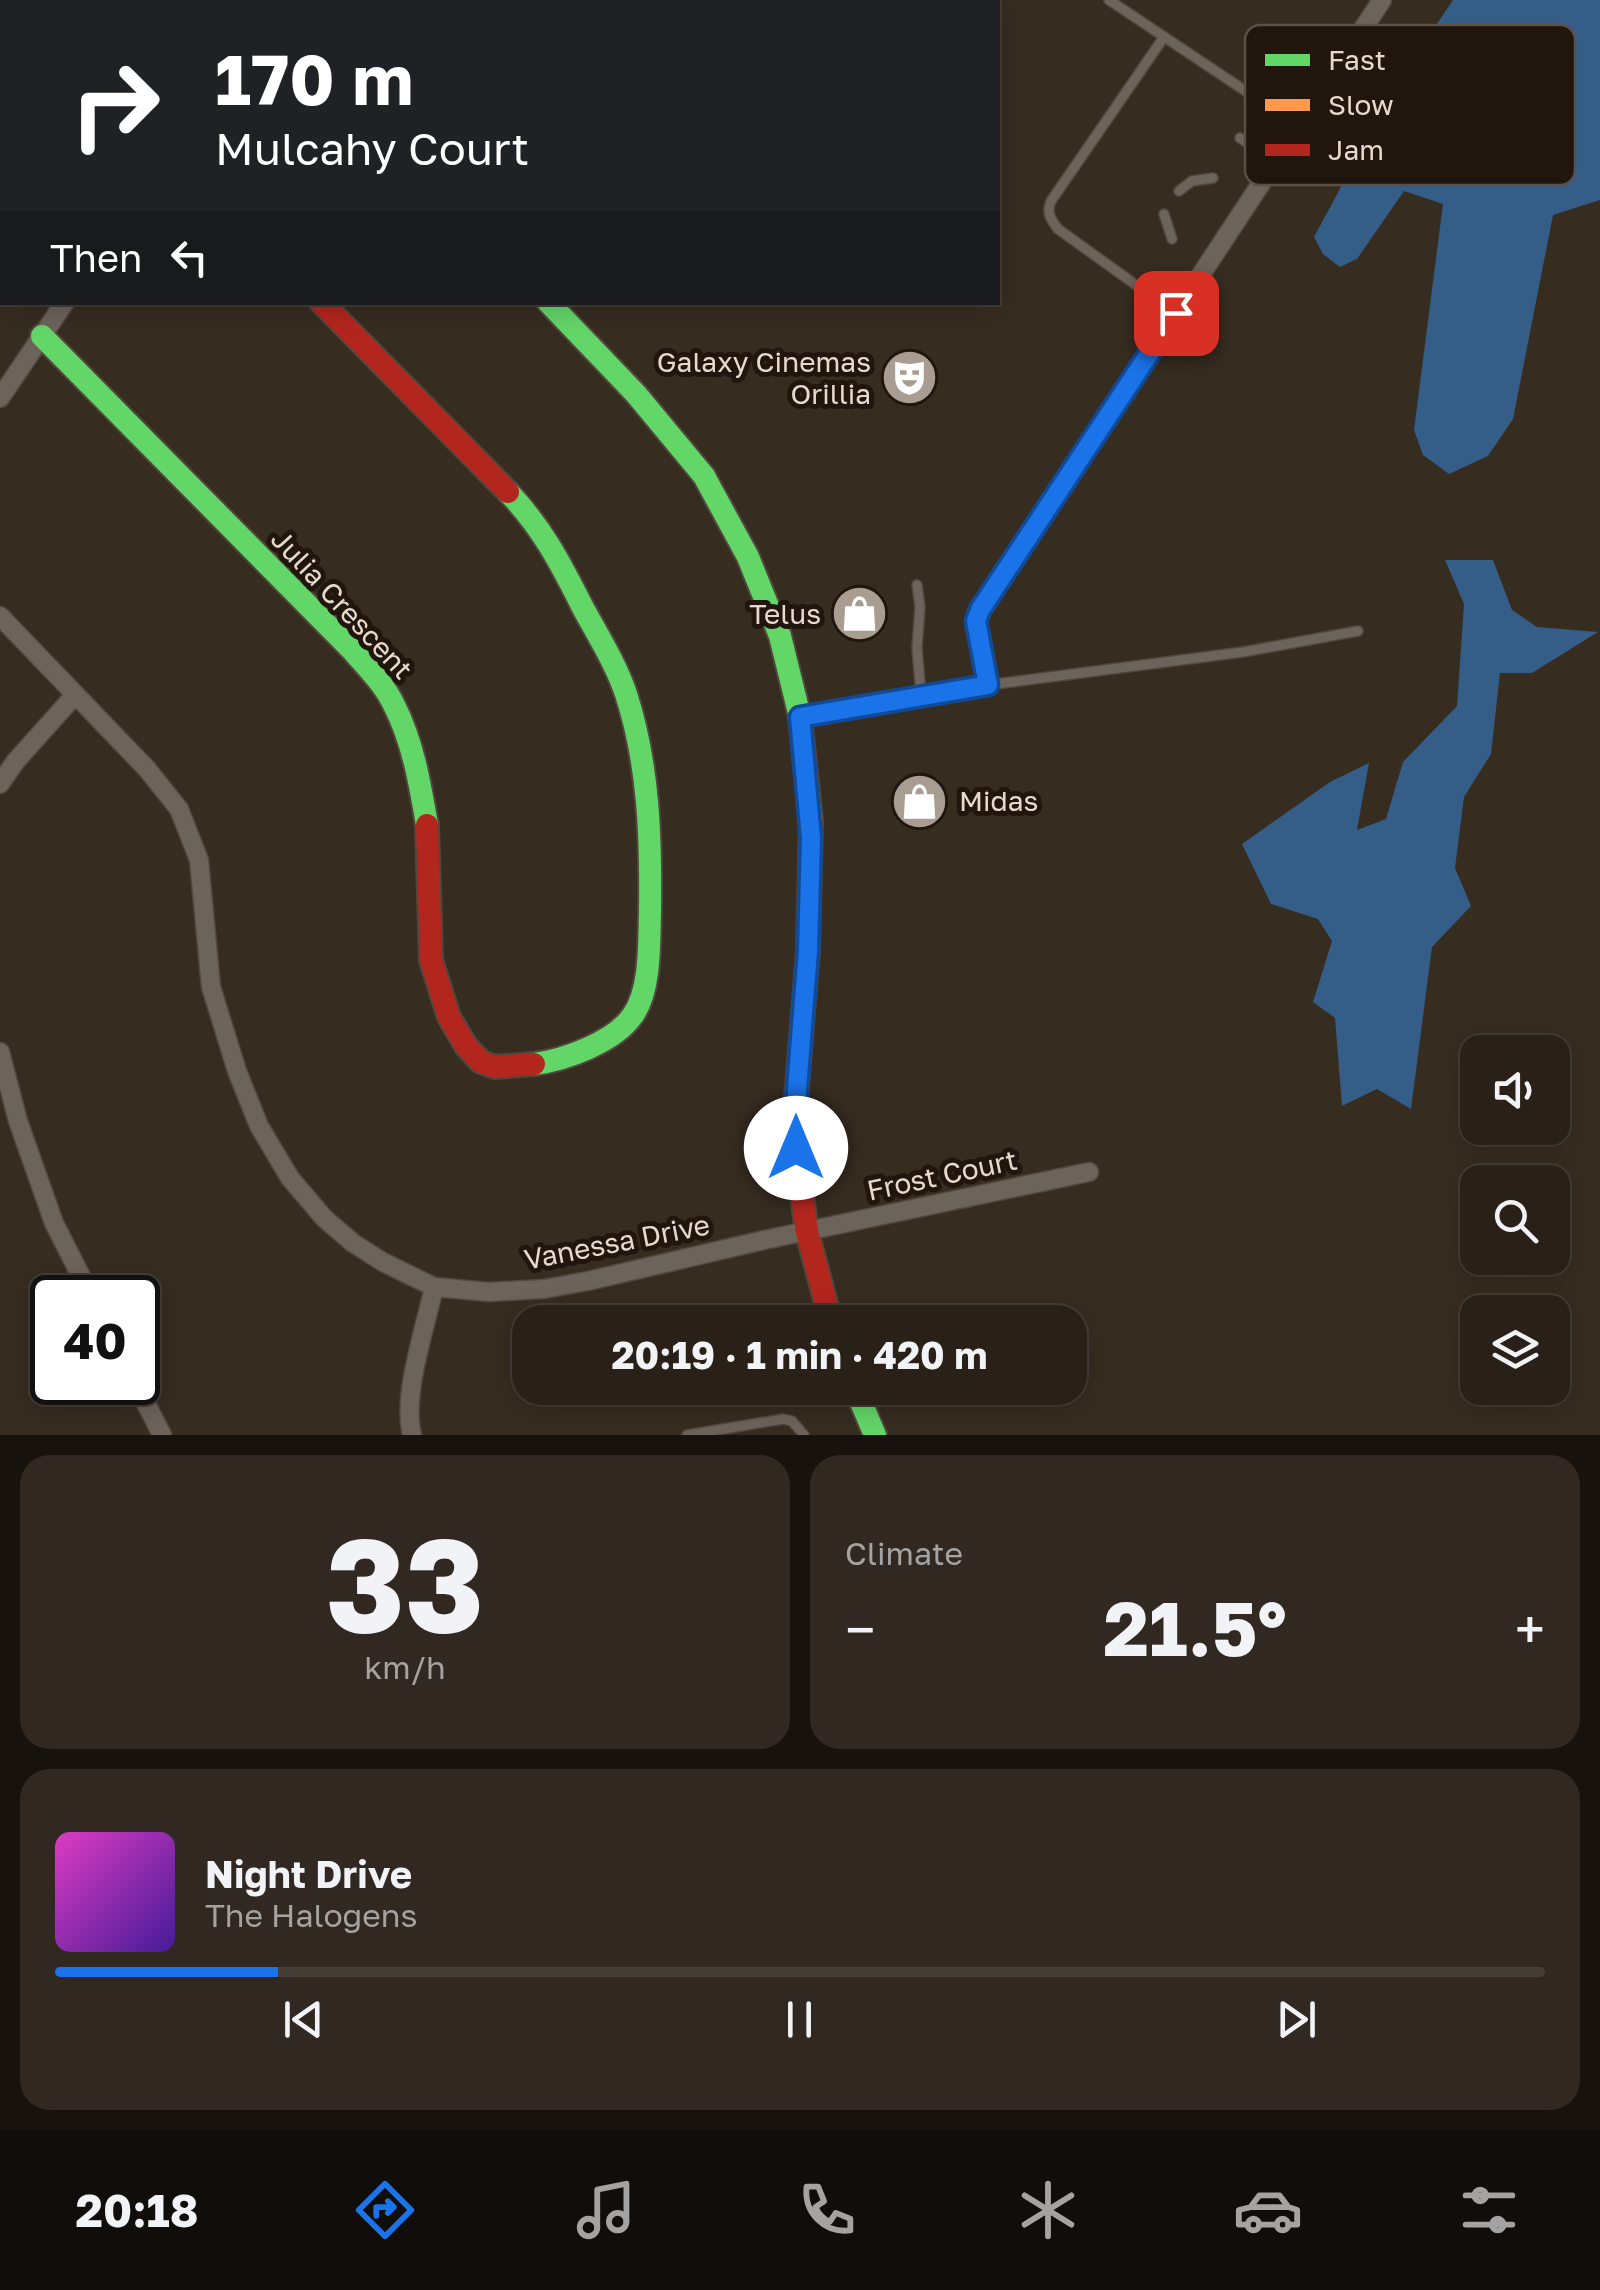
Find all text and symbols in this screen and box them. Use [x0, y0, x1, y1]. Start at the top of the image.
legend [1245, 25, 1575, 185]
text: 170 m [215, 36, 413, 120]
icon: right [50, 40, 180, 170]
text: Fast [1328, 43, 1386, 76]
text: Slow [1328, 88, 1394, 121]
text: Mulcahy Court [215, 121, 529, 175]
text: Jam [1328, 133, 1384, 166]
icon: left [162, 230, 217, 285]
text: Then [50, 235, 142, 280]
pin [1134, 271, 1219, 356]
icon: arrive [1149, 286, 1204, 341]
place label: Galaxy Cinemas Orillia [657, 345, 871, 410]
theatre icon: Galaxy Cinemas Orillia [880, 348, 940, 408]
street label: Julia Crescent [265, 522, 420, 685]
shop icon: Telus [830, 584, 890, 644]
place label: Telus [749, 597, 821, 630]
shop icon: Midas [890, 771, 950, 831]
place label: Midas [959, 784, 1038, 817]
map controls [1460, 1035, 1570, 1405]
button: sound [1460, 1035, 1570, 1145]
position arrow [744, 1096, 848, 1200]
street label: Frost Court [864, 1143, 1020, 1207]
button: search [1460, 1165, 1570, 1275]
street label: Vanessa Drive [521, 1207, 712, 1276]
speed limit sign: 40 [30, 1275, 160, 1405]
button: layers [1460, 1295, 1570, 1405]
text: 20:19 · 1 min · 420 m [611, 1332, 988, 1377]
text: 33 [326, 1505, 484, 1661]
text: Climate [845, 1534, 963, 1572]
text: 21.5° [1103, 1582, 1287, 1673]
text: − [845, 1596, 875, 1662]
text: + [1515, 1596, 1545, 1662]
text: km/h [364, 1648, 446, 1686]
text: Night Drive [205, 1851, 412, 1896]
text: The Halogens [205, 1896, 417, 1934]
icon: previous [276, 1992, 331, 2047]
icon: pause [772, 1992, 827, 2047]
icon: next [1269, 1992, 1324, 2047]
icon: directions [350, 2175, 420, 2245]
icon: music [571, 2175, 641, 2245]
icon: phone [792, 2175, 862, 2245]
icon: climate [1013, 2175, 1083, 2245]
icon: car [1233, 2175, 1303, 2245]
icon: filters [1454, 2175, 1524, 2245]
text: 20:18 [75, 2183, 199, 2237]

